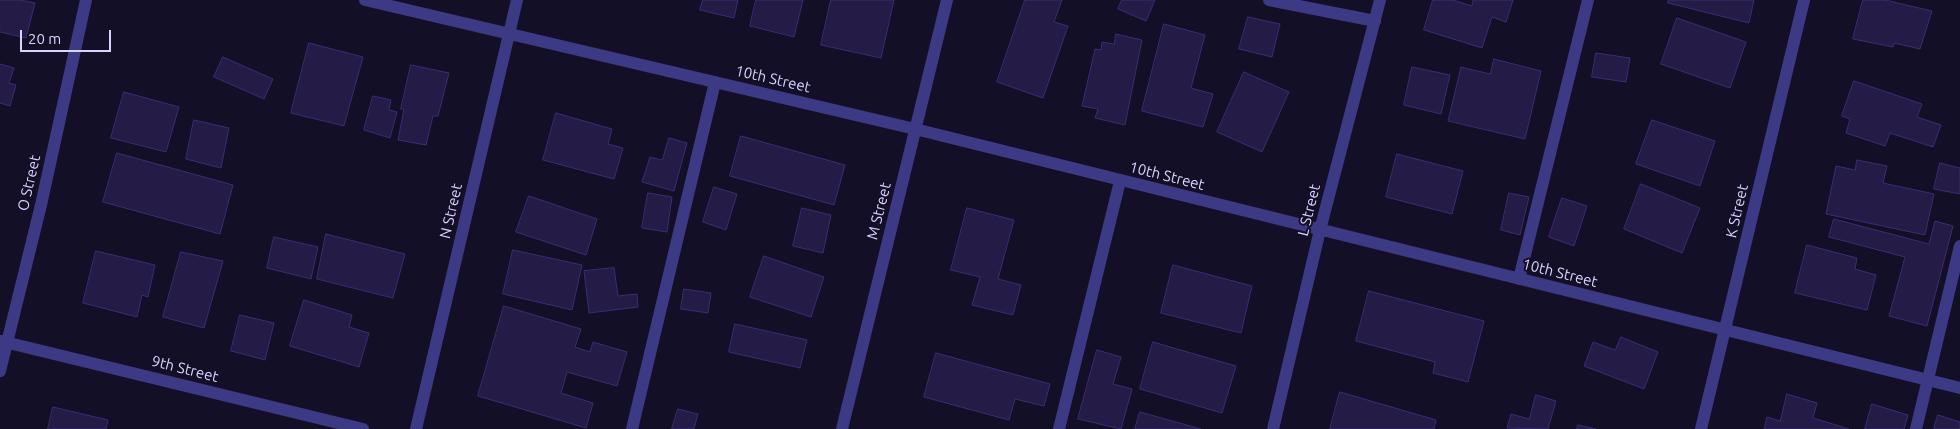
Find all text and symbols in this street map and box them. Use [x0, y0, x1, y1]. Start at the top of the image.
scale bar [22, 20, 114, 52]
text: 20 m [28, 30, 61, 47]
street label: 10th Street [734, 62, 812, 96]
street label: O Street [14, 153, 44, 213]
street label: 10th Street [1128, 158, 1206, 194]
street label: M Street [863, 181, 895, 241]
street label: N Street [436, 182, 466, 240]
street label: L Street [1294, 182, 1324, 238]
street label: K Street [1722, 182, 1752, 240]
street label: 10th Street [1521, 255, 1599, 291]
street label: 9th Street [150, 352, 220, 386]

